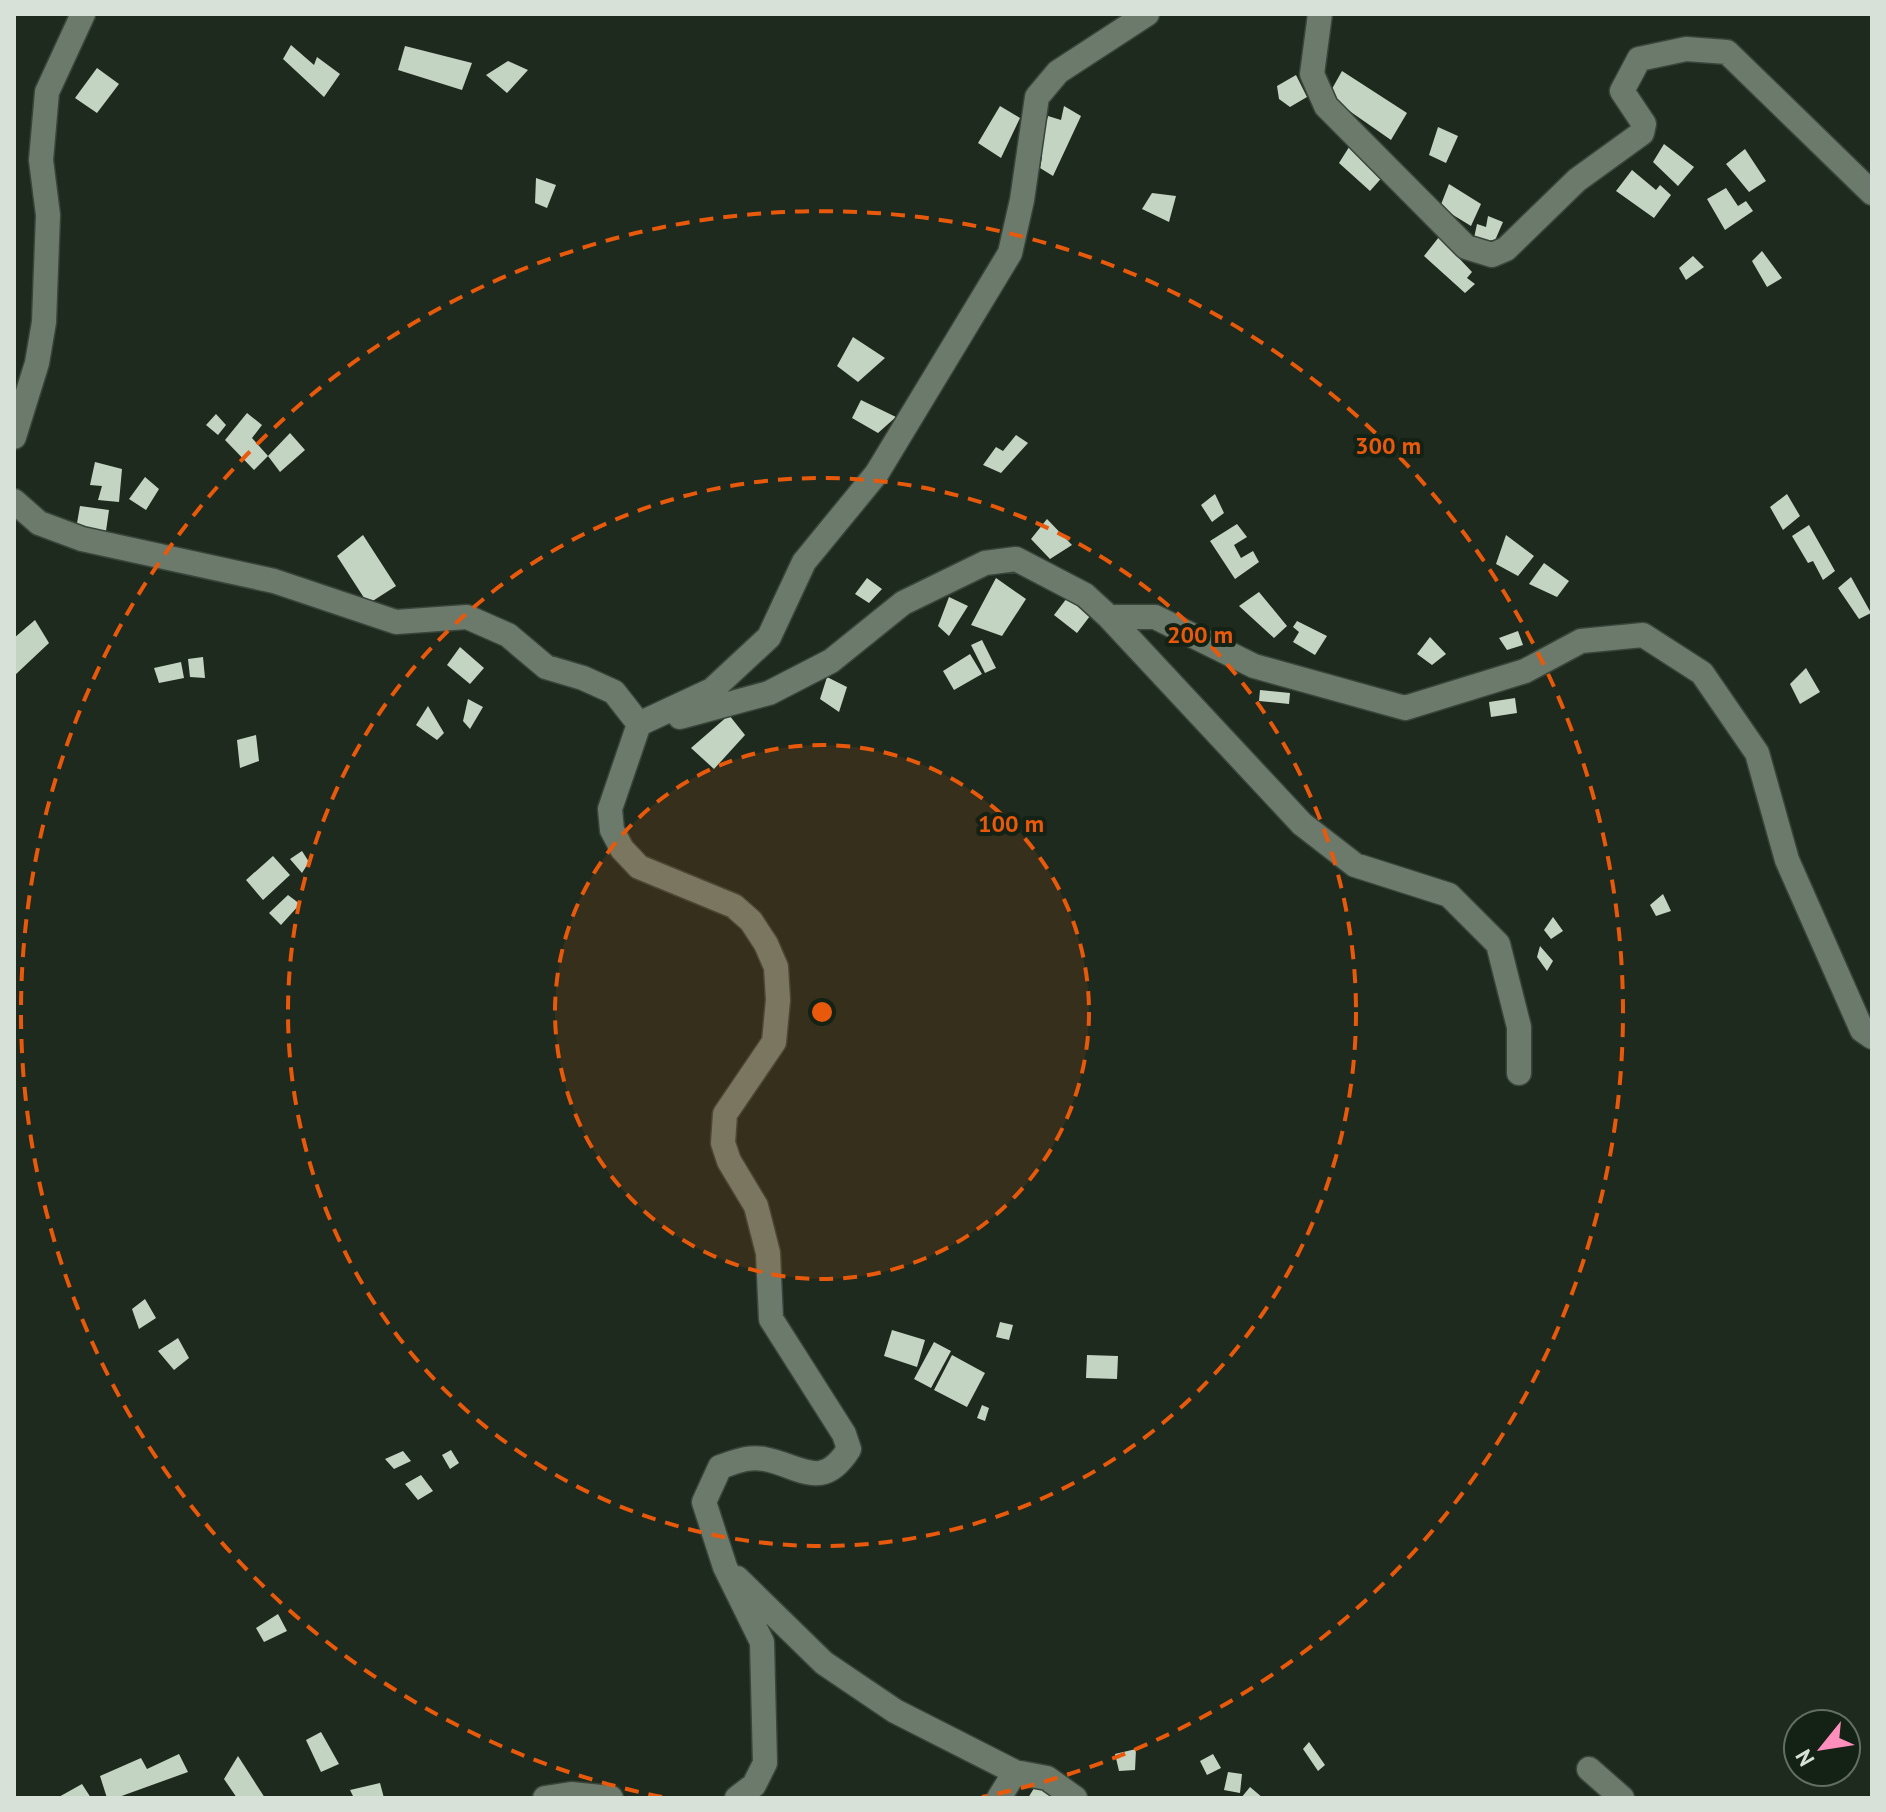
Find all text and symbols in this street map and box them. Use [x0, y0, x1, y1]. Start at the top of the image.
text: 300 m [1355, 430, 1421, 461]
text: 200 m [1167, 619, 1233, 650]
text: 100 m [978, 808, 1044, 839]
centre of rings [808, 998, 836, 1026]
north arrow [1782, 1708, 1862, 1788]
text: N [1789, 1745, 1820, 1771]

